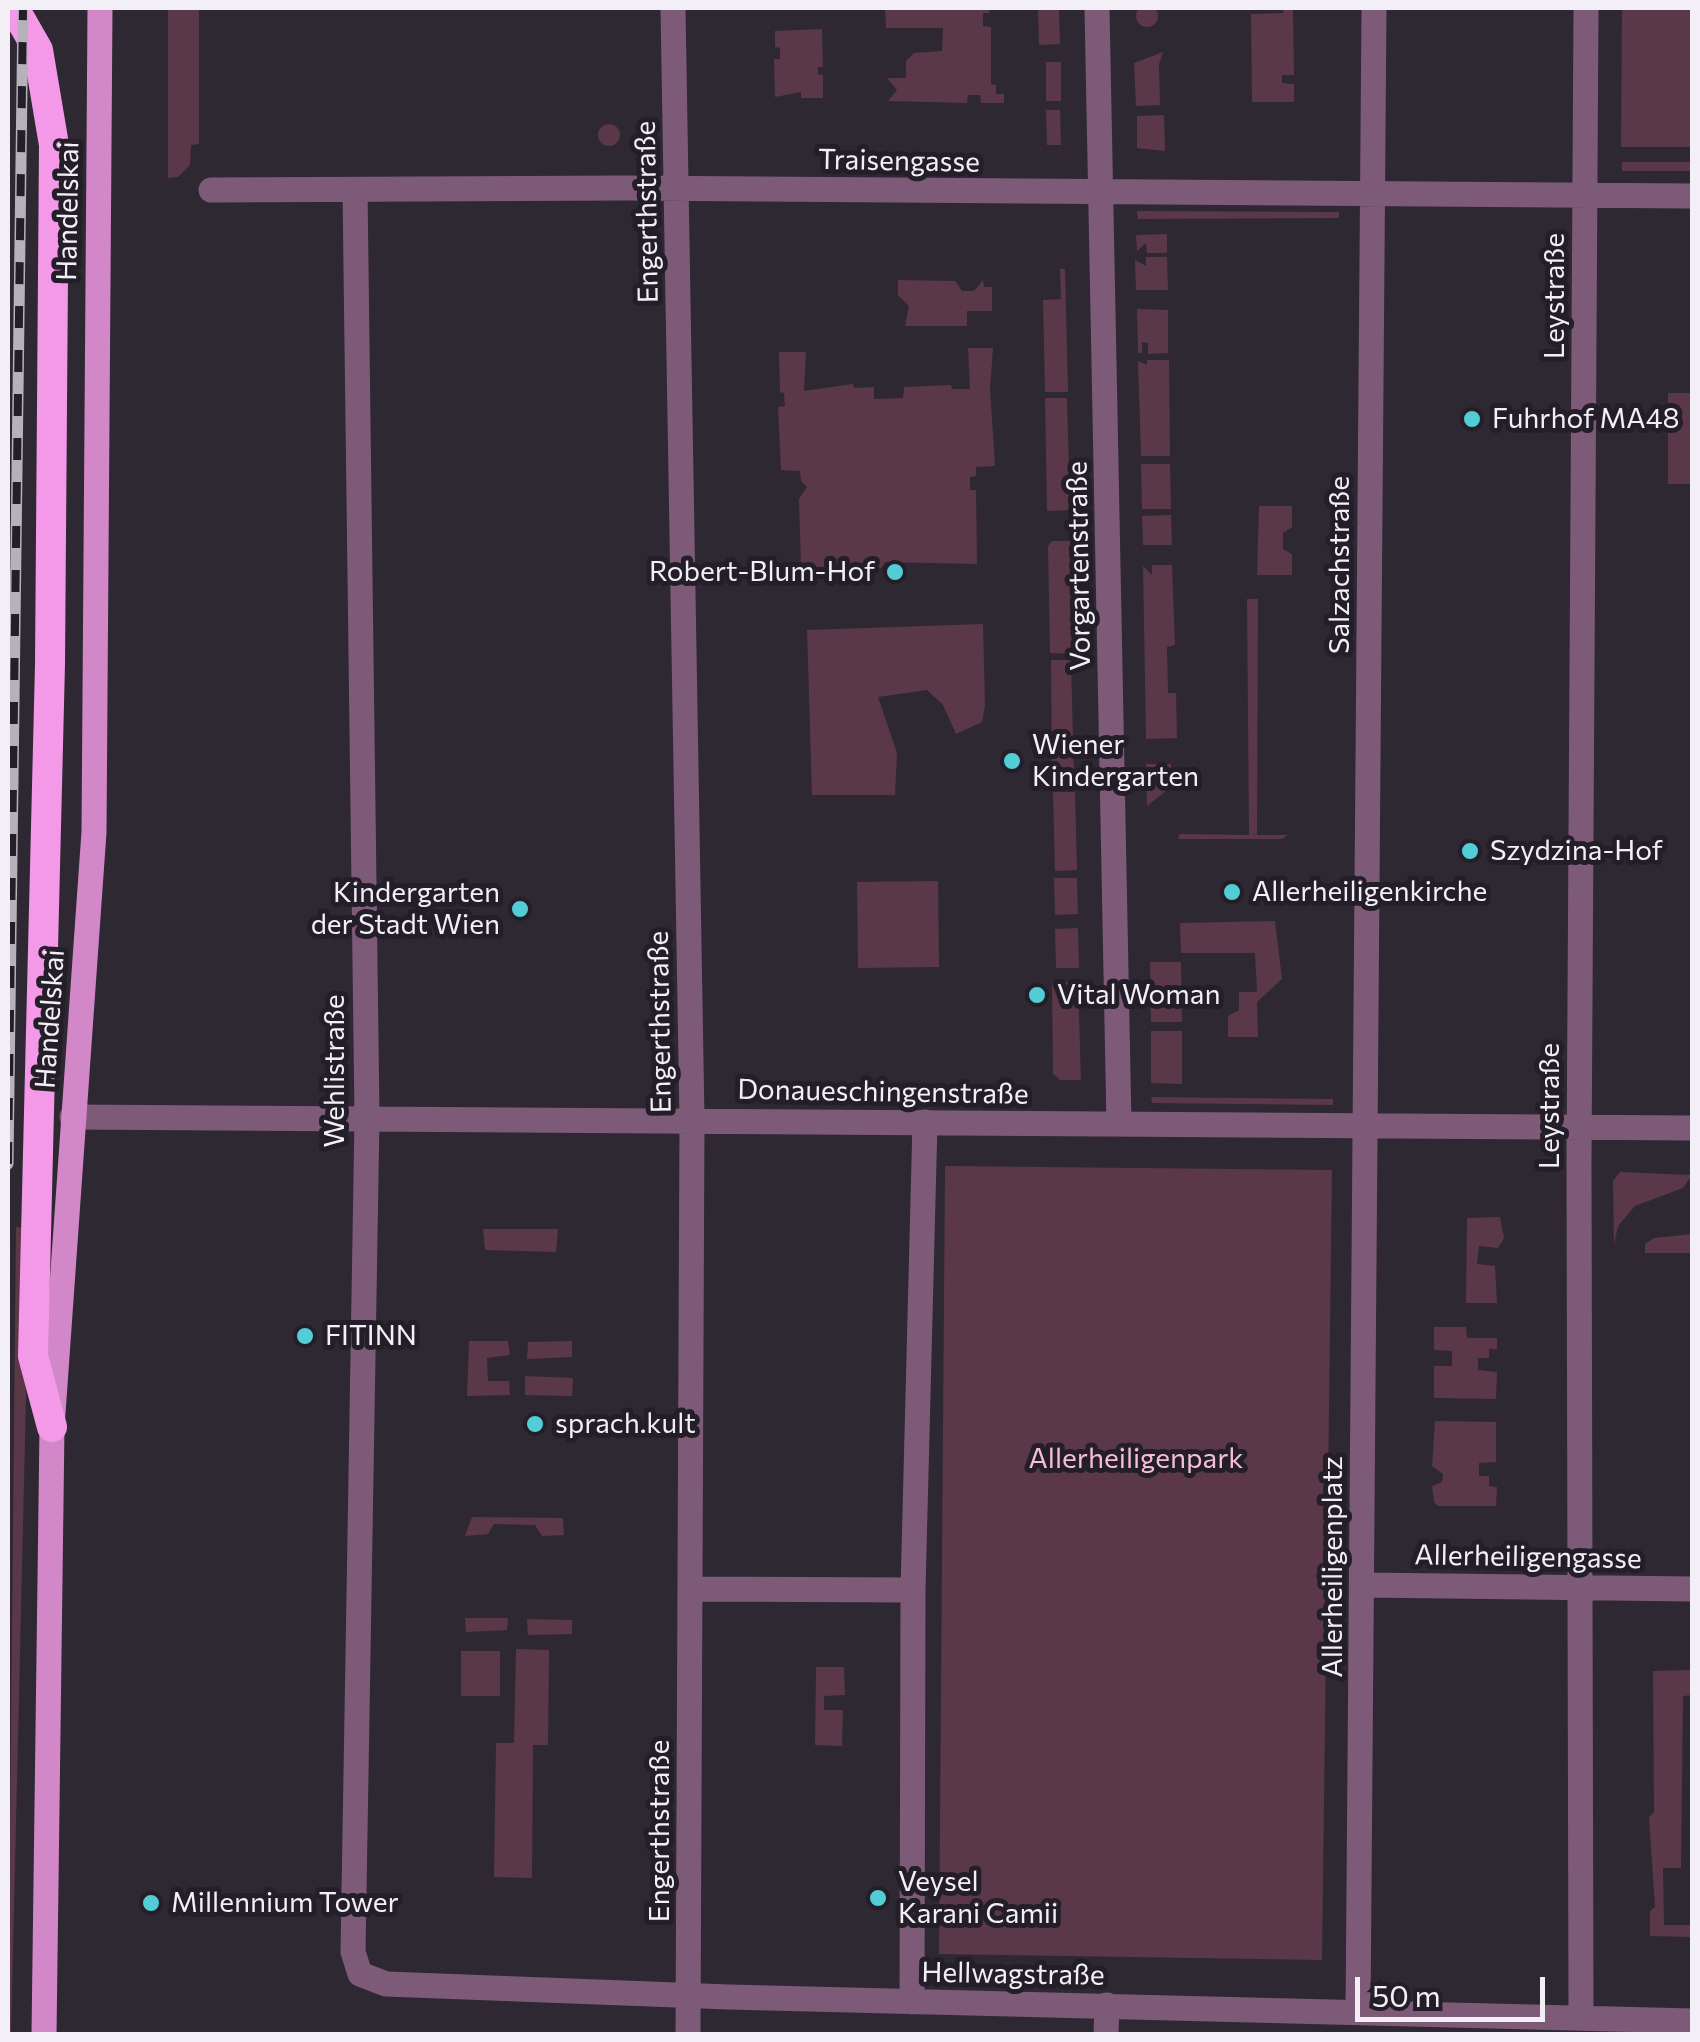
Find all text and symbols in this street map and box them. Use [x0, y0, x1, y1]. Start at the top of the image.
street label: Engerthstraße [629, 120, 665, 304]
street label: Handelskai [50, 141, 86, 281]
street label: Traisengasse [818, 143, 980, 179]
street label: Leystraße [1538, 233, 1572, 359]
place label: Fuhrhof MA48 [1492, 402, 1679, 436]
marker: Fuhrhof MA48 [1461, 408, 1483, 430]
street label: Vorgartenstraße [1060, 461, 1098, 671]
street label: Salzachstraße [1323, 476, 1357, 654]
place label: Robert-Blum-Hof [649, 555, 875, 589]
marker: Robert-Blum-Hof [884, 561, 906, 583]
place label: Wiener Kindergarten [1032, 728, 1199, 794]
marker: Wiener Kindergarten [1001, 750, 1023, 772]
place label: Szydzina-Hof [1490, 834, 1663, 868]
marker: Szydzina-Hof [1459, 840, 1481, 862]
place label: Allerheiligenkirche [1252, 875, 1487, 909]
place label: Kindergarten der Stadt Wien [311, 876, 500, 942]
marker: Allerheiligenkirche [1221, 881, 1243, 903]
marker: Kindergarten der Stadt Wien [509, 898, 531, 920]
street label: Engerthstraße [642, 930, 678, 1114]
street label: Handelskai [28, 948, 72, 1090]
place label: Vital Woman [1057, 978, 1220, 1012]
marker: Vital Woman [1026, 984, 1048, 1006]
street label: Wehlistraße [318, 994, 352, 1148]
street label: Leystraße [1533, 1043, 1567, 1169]
street label: Donaueschingenstraße [737, 1073, 1029, 1111]
place label: FITINN [325, 1319, 417, 1353]
marker: FITINN [294, 1325, 316, 1347]
place label: sprach.kult [555, 1407, 696, 1441]
marker: sprach.kult [524, 1413, 546, 1435]
park label: Allerheiligenpark [1028, 1442, 1244, 1476]
street label: Allerheiligenplatz [1316, 1456, 1350, 1678]
street label: Allerheiligengasse [1414, 1538, 1642, 1576]
street label: Engerthstraße [643, 1740, 677, 1922]
place label: Veysel Karani Camii [898, 1865, 1058, 1931]
place label: Millennium Tower [171, 1886, 399, 1920]
marker: Veysel Karani Camii [867, 1887, 889, 1909]
marker: Millennium Tower [140, 1892, 162, 1914]
street label: Hellwagstraße [921, 1956, 1105, 1992]
scale bar [1360, 1957, 1550, 2019]
text: 50 m [1372, 1976, 1441, 2013]

